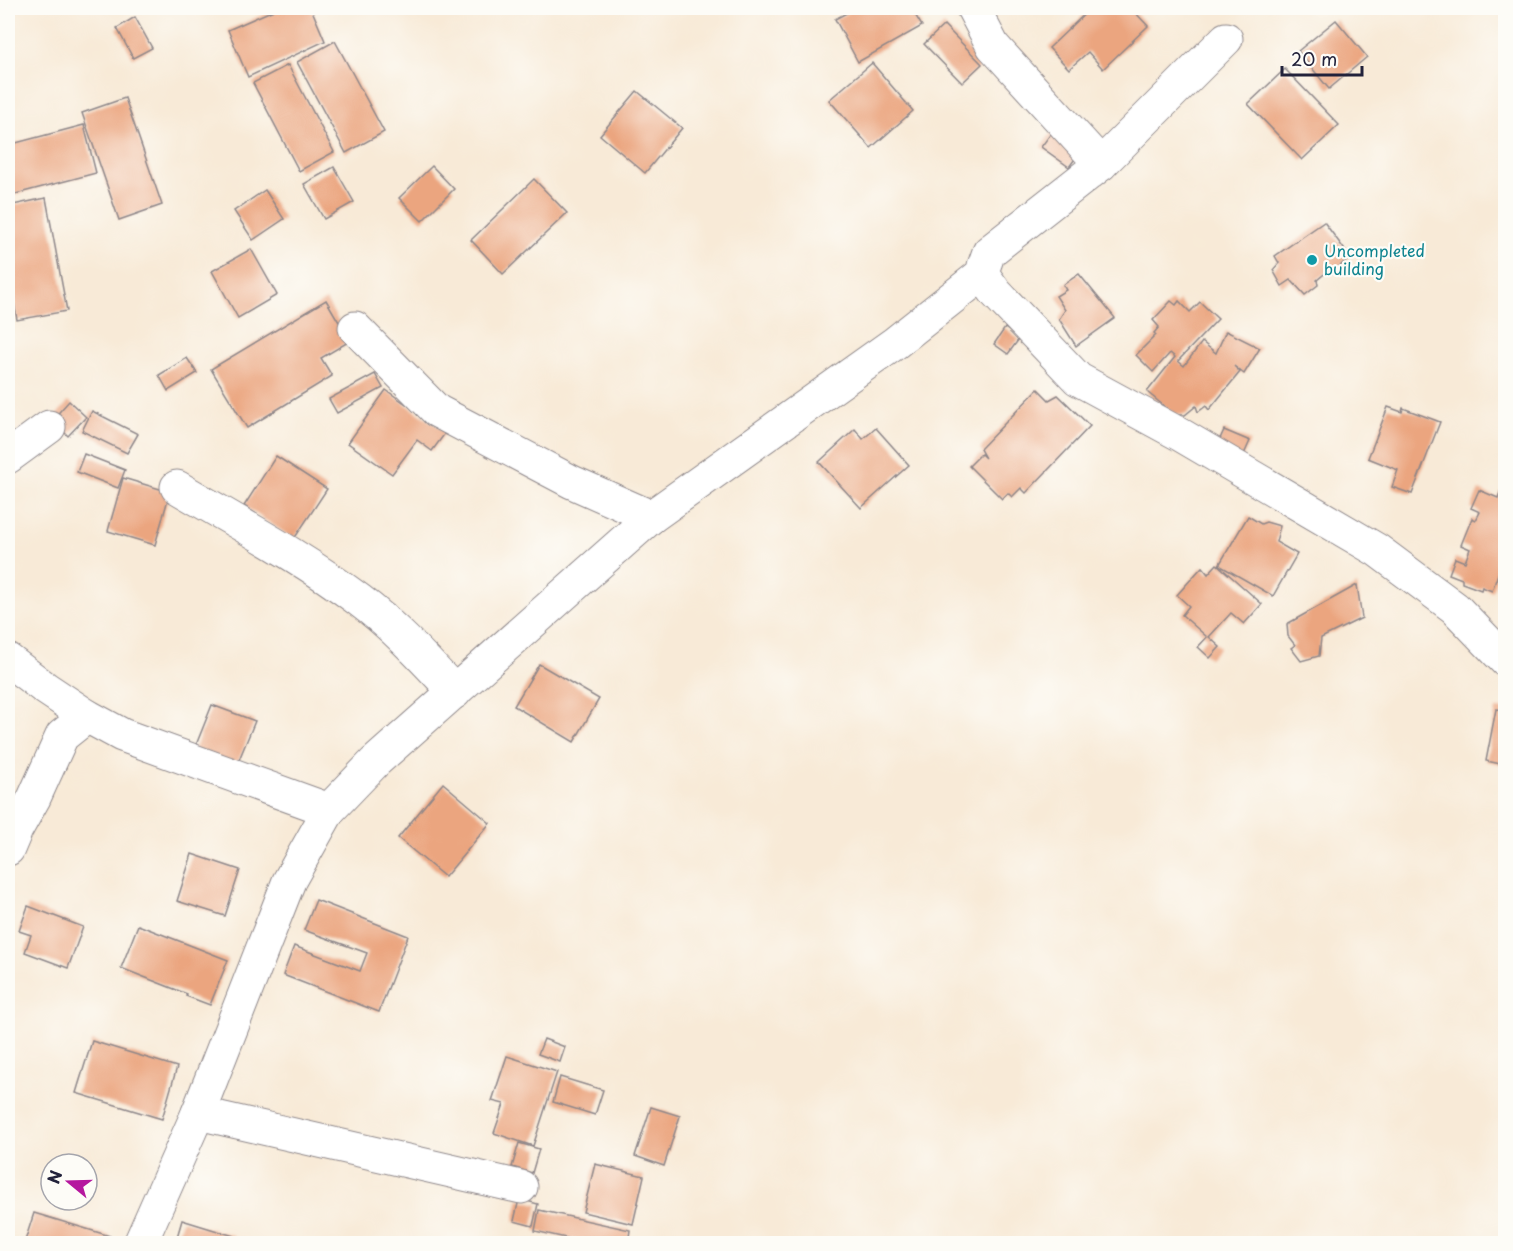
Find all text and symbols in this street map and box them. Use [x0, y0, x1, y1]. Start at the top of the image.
scale bar [1282, 39, 1362, 77]
text: 20 m [1291, 45, 1337, 72]
place label: Uncompleted building [1324, 238, 1425, 280]
marker: Uncompleted building [1305, 253, 1319, 267]
north arrow [39, 1152, 99, 1212]
text: N [40, 1167, 67, 1187]

